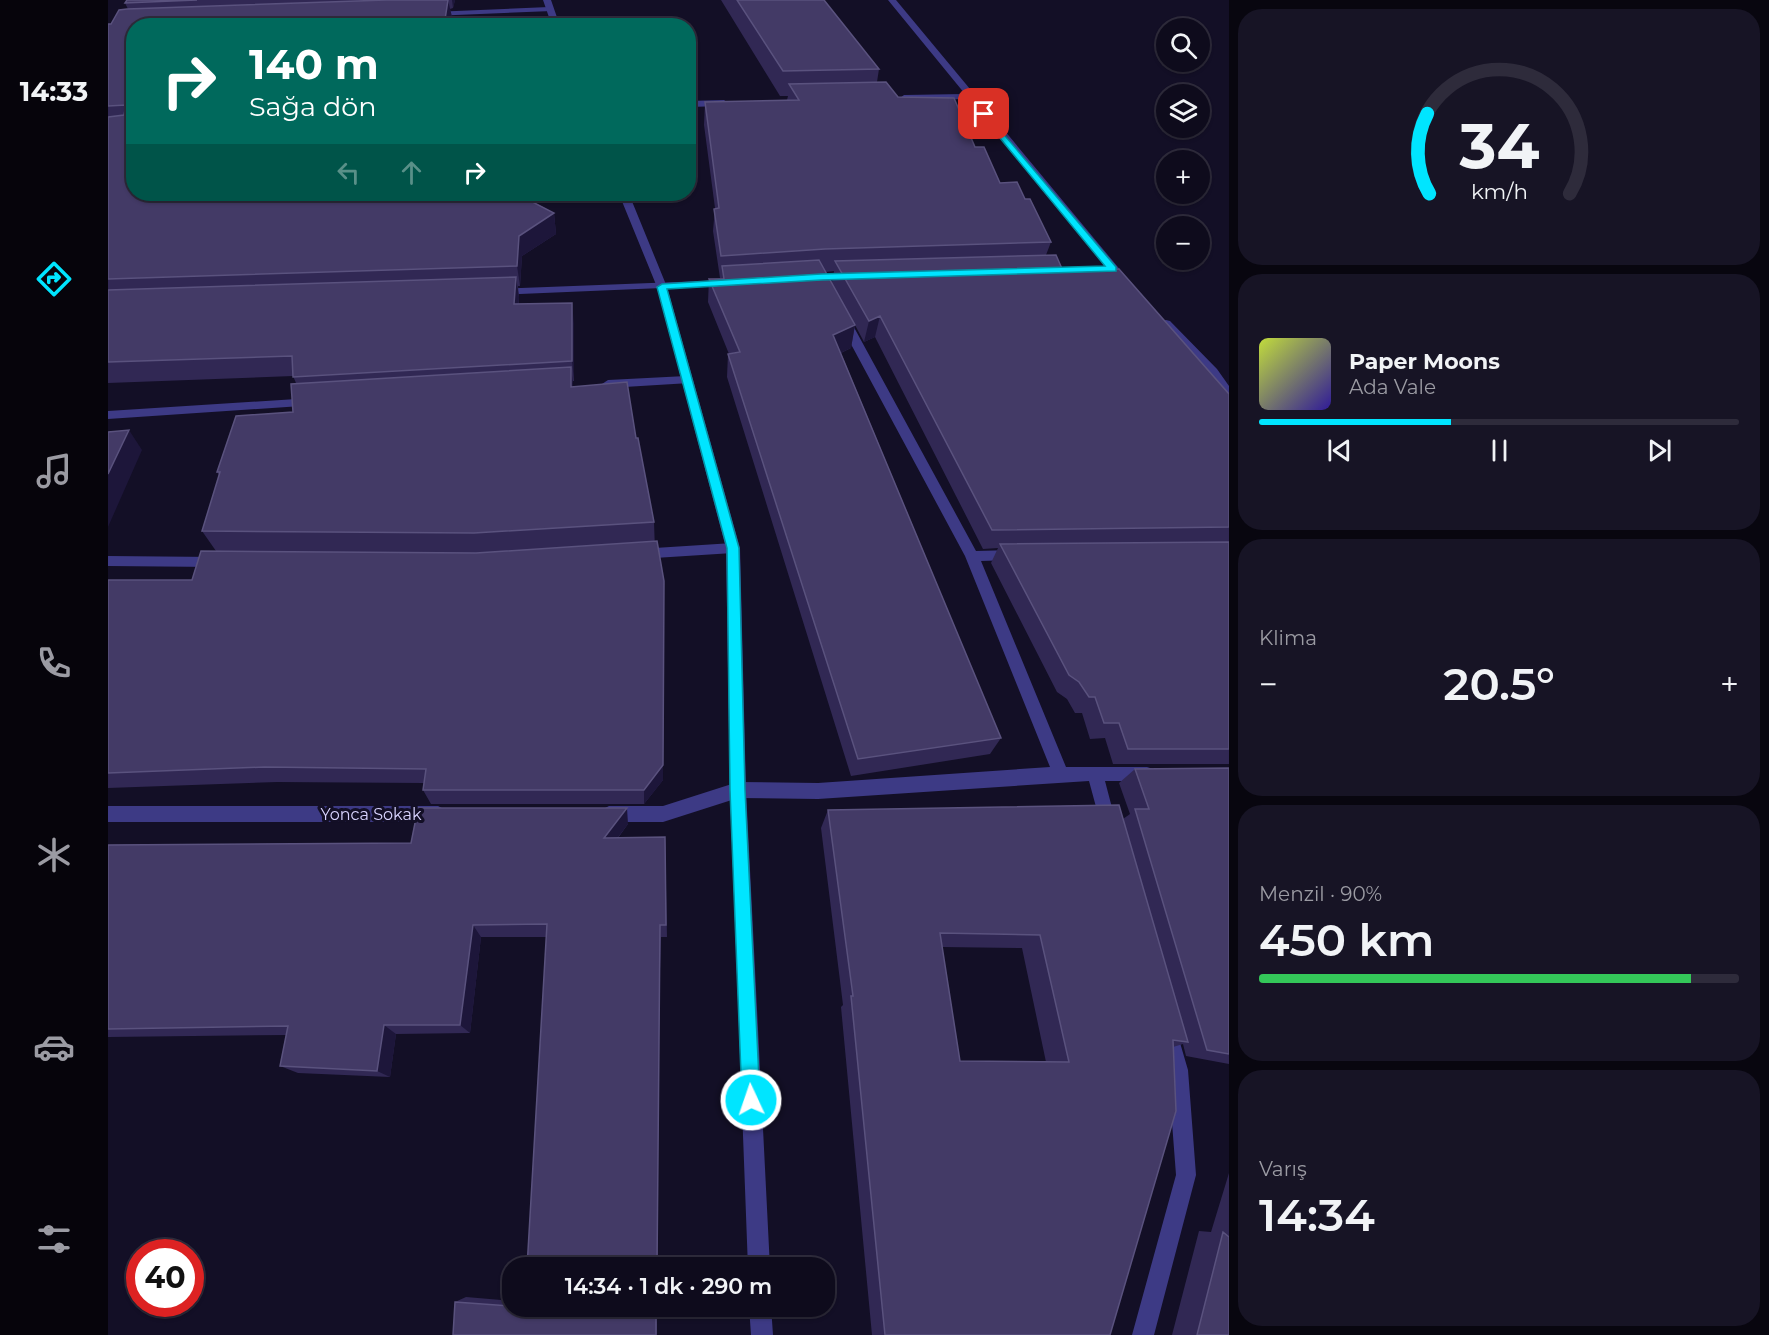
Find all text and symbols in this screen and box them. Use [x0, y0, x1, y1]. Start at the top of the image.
map controls [1156, 18, 1210, 270]
button: search [1156, 18, 1210, 72]
text: 140 m [249, 38, 379, 90]
icon: right [150, 42, 228, 120]
text: 14:33 [20, 75, 88, 108]
button: layers [1156, 84, 1210, 138]
pin [958, 88, 1009, 139]
text: Sağa dön [249, 90, 377, 123]
icon: arrive [967, 97, 1000, 130]
text: 34 [1458, 108, 1539, 184]
button: + [1156, 150, 1210, 204]
icon: left [332, 156, 365, 189]
icon: ahead [395, 156, 428, 189]
icon: right [458, 156, 491, 189]
text: km/h [1470, 178, 1528, 204]
button: − [1156, 216, 1210, 270]
icon: directions [33, 258, 75, 300]
text: Paper Moons [1349, 348, 1500, 375]
text: Ada Vale [1349, 375, 1436, 399]
icon: previous [1323, 434, 1356, 467]
icon: pause [1483, 434, 1516, 467]
icon: next [1643, 434, 1676, 467]
icon: music [33, 450, 75, 492]
text: Klima [1259, 626, 1317, 650]
icon: phone [33, 642, 75, 684]
text: 20.5° [1443, 656, 1555, 711]
text: − [1259, 664, 1278, 704]
text: + [1720, 664, 1739, 704]
street label: Yonca Sokak [321, 805, 422, 824]
icon: climate [33, 834, 75, 876]
text: Menzil · 90% [1259, 882, 1382, 906]
text: 450 km [1259, 912, 1434, 967]
icon: car [33, 1026, 75, 1068]
position arrow [719, 1068, 783, 1132]
text: Varış [1259, 1157, 1307, 1181]
text: 14:34 [1259, 1187, 1375, 1242]
icon: filters [33, 1218, 75, 1260]
speed limit sign: 40 [126, 1239, 204, 1317]
text: 14:34 · 1 dk · 290 m [565, 1273, 772, 1300]

